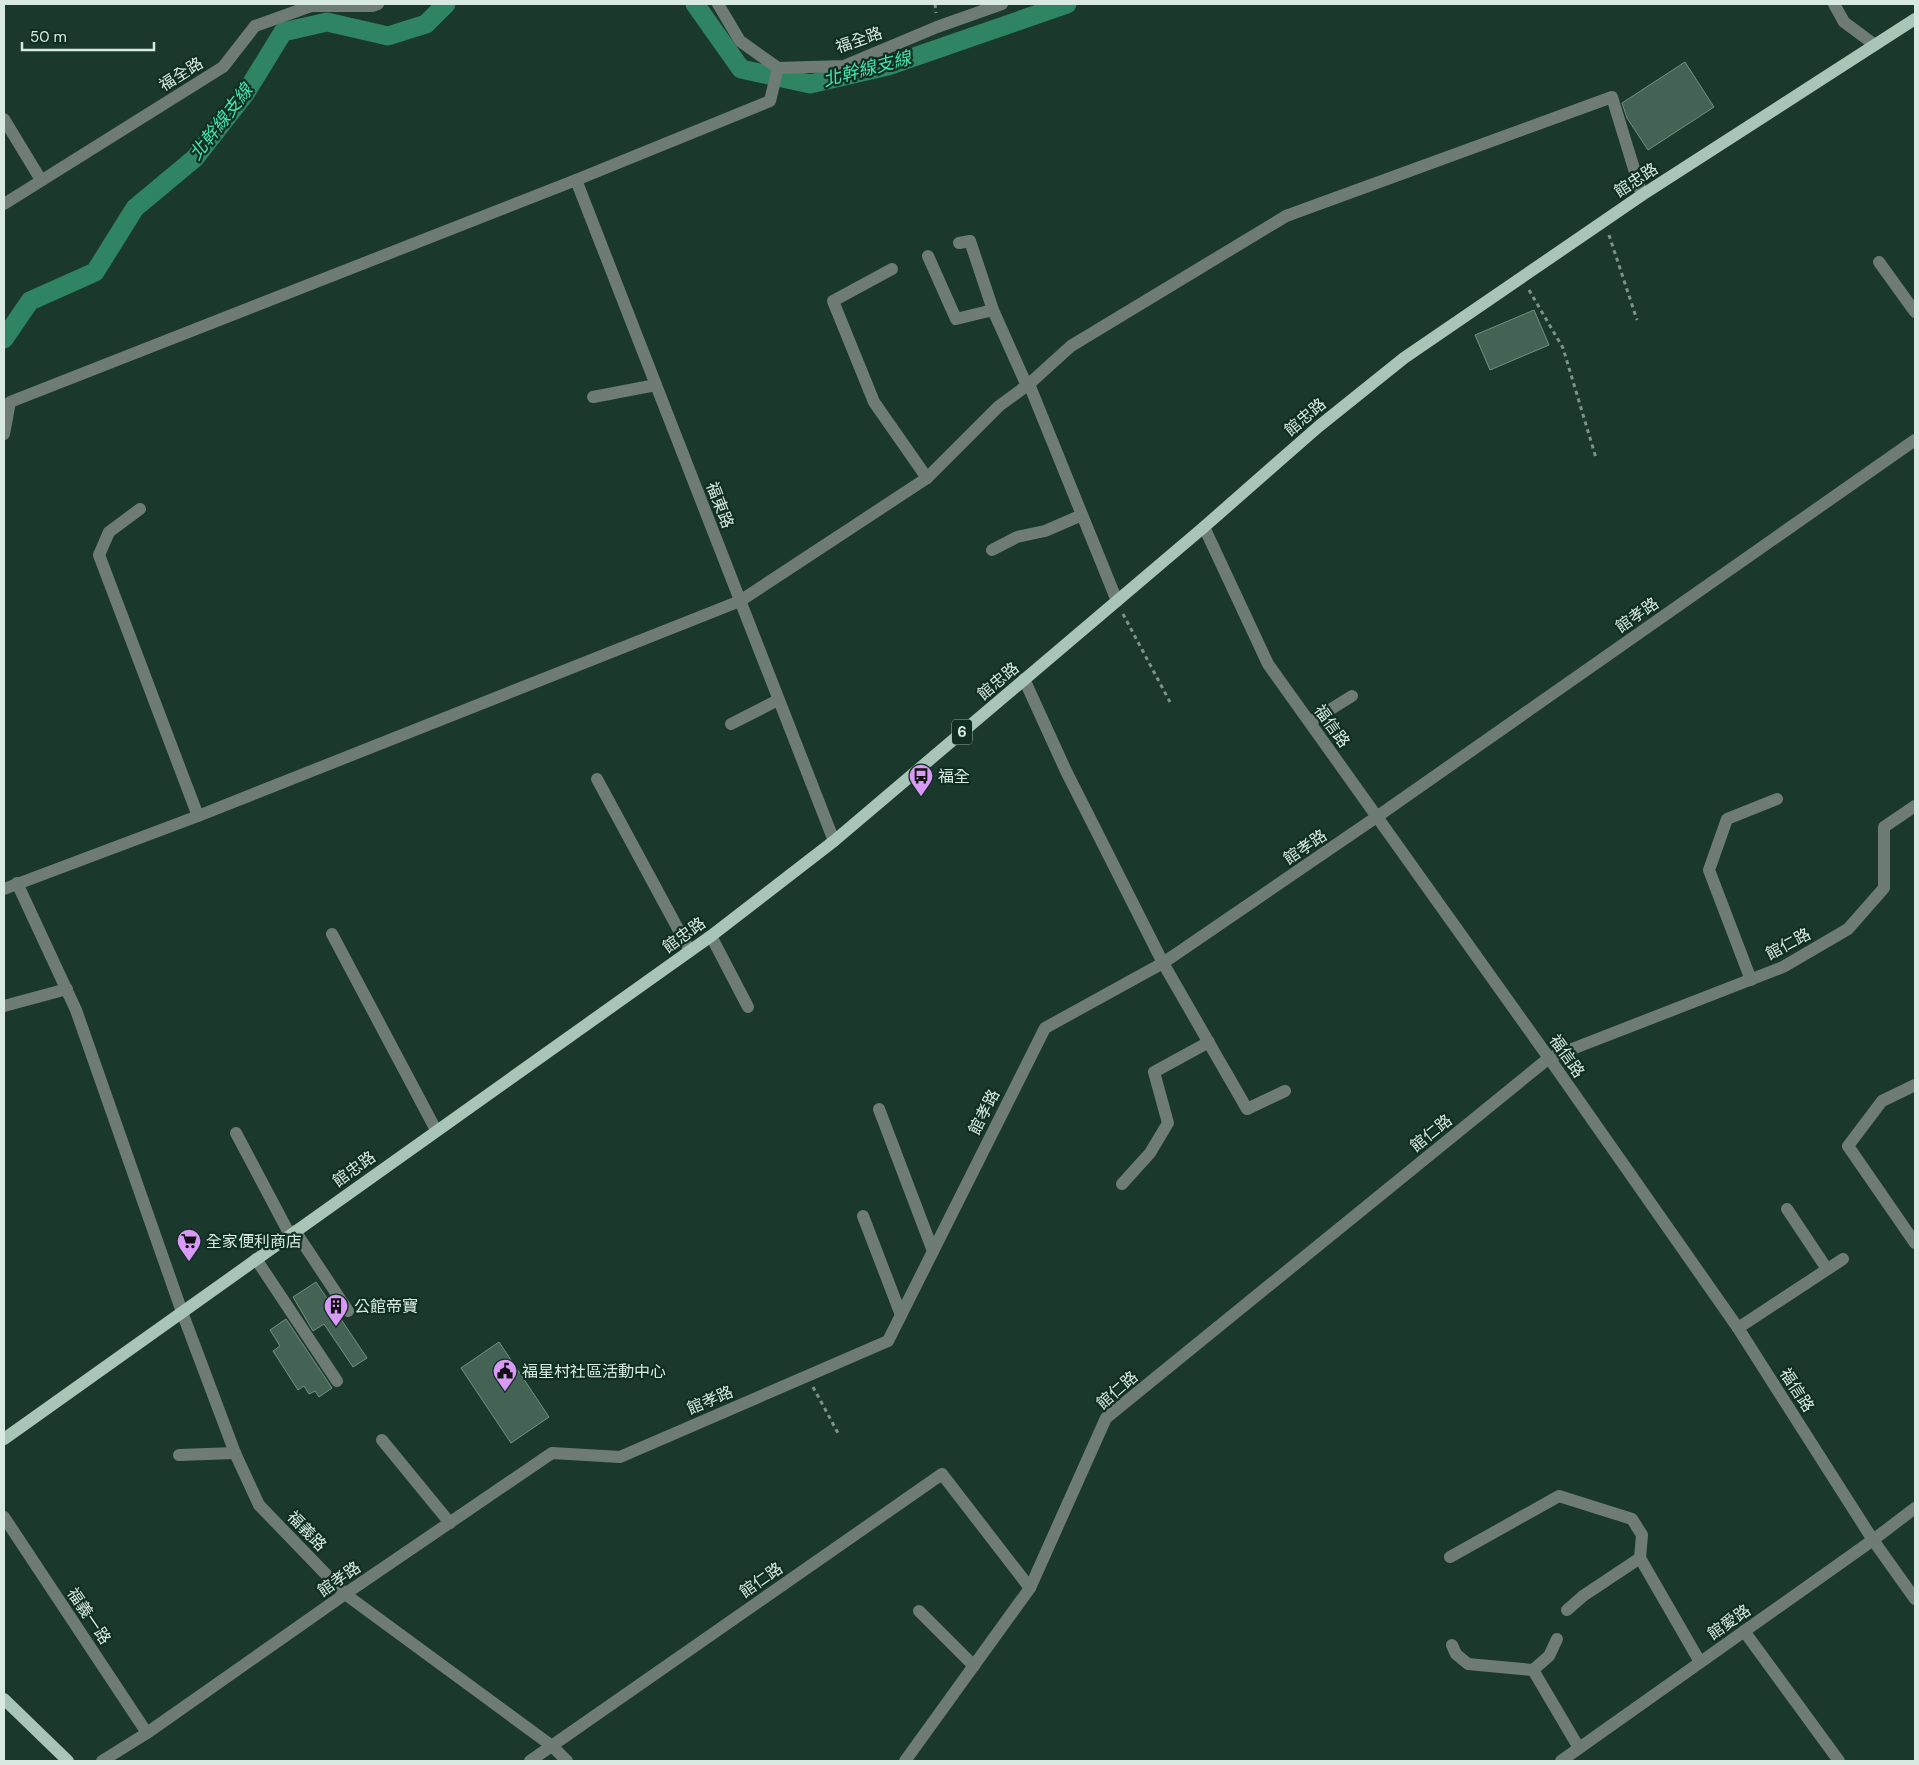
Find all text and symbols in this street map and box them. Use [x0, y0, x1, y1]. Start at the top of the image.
scale bar [22, 20, 155, 52]
street label: 福全路 [833, 22, 885, 58]
text: 50 m [30, 27, 67, 47]
water label: 北幹線支線 [820, 45, 916, 92]
street label: 福全路 [155, 52, 207, 96]
water label: 北幹線支線 [184, 78, 259, 165]
street label: 館忠路 [1610, 158, 1662, 202]
street label: 館忠路 [1280, 394, 1330, 440]
street label: 福東路 [702, 479, 738, 531]
street label: 館孝路 [1611, 593, 1663, 637]
street label: 館忠路 [973, 658, 1023, 704]
street label: 福信路 [1309, 700, 1355, 752]
road number: 6 [952, 720, 972, 744]
bus stop icon: 福全 [908, 763, 934, 797]
place label: 福全 [938, 766, 970, 787]
street label: 館孝路 [1279, 825, 1331, 869]
street label: 館忠路 [658, 912, 710, 958]
street label: 館仁路 [1762, 923, 1814, 965]
street label: 福信路 [1545, 1030, 1589, 1082]
street label: 館孝路 [964, 1086, 1004, 1138]
street label: 館仁路 [1406, 1110, 1456, 1156]
street label: 館忠路 [328, 1146, 380, 1192]
supermarket icon: 全家便利商店 [176, 1228, 202, 1262]
place label: 全家便利商店 [206, 1231, 302, 1252]
building icon: 公館帝寶 [323, 1293, 349, 1327]
place label: 公館帝寶 [354, 1296, 418, 1317]
public building icon: 福星村社區活動中心 [492, 1358, 518, 1392]
place label: 福星村社區活動中心 [522, 1361, 666, 1382]
street label: 福信路 [1775, 1364, 1819, 1416]
street label: 館仁路 [1092, 1366, 1142, 1414]
street label: 館孝路 [684, 1381, 736, 1419]
street label: 福義路 [283, 1506, 331, 1556]
street label: 館孝路 [313, 1557, 365, 1601]
street label: 館仁路 [735, 1558, 787, 1602]
street label: 福義一路 [62, 1584, 116, 1648]
street label: 館愛路 [1703, 1600, 1755, 1644]

